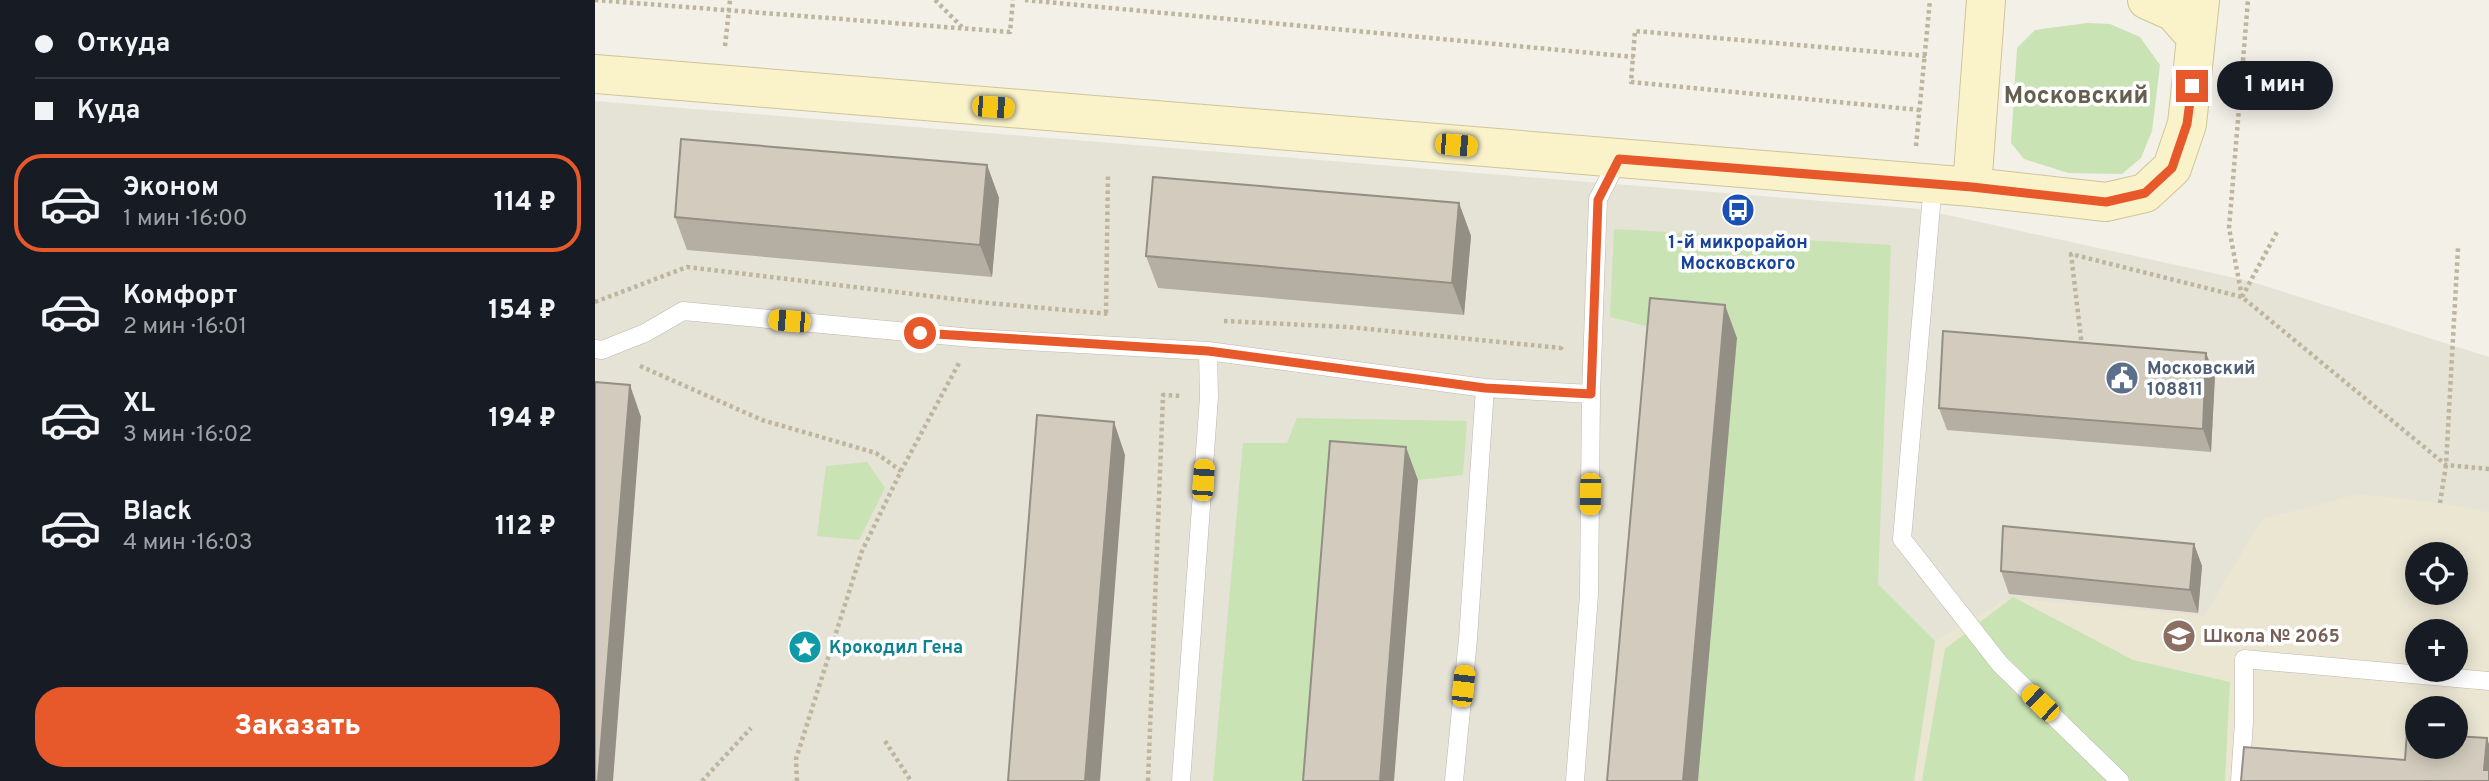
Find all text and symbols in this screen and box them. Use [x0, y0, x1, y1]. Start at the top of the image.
text: Откуда [77, 28, 170, 61]
callout: 1 мин [2217, 62, 2332, 110]
route end [2176, 70, 2208, 102]
text: 1 мин [2245, 71, 2305, 100]
district label: Московский [2004, 82, 2148, 112]
text: Куда [77, 95, 140, 128]
car [972, 95, 1015, 119]
car [1435, 133, 1478, 157]
icon: car [39, 172, 102, 235]
text: Эконом [123, 172, 219, 205]
text: 114 ₽ [494, 187, 556, 220]
bus stop icon: 1-й микрорайон Московского [1719, 191, 1757, 229]
text: 1 мин · 16:00 [123, 205, 248, 234]
place label: 1-й микрорайон Московского [1668, 232, 1808, 276]
icon: car [39, 280, 102, 343]
text: Комфорт [123, 280, 237, 313]
text: 154 ₽ [488, 295, 556, 328]
car [768, 309, 811, 333]
text: 2 мин · 16:01 [123, 313, 247, 342]
route start [904, 317, 936, 349]
place label: Московский 108811 [2147, 358, 2255, 402]
public building icon: Московский 108811 [2103, 359, 2141, 397]
icon: car [39, 388, 102, 451]
text: XL [123, 388, 155, 421]
text: 194 ₽ [488, 403, 556, 436]
text: 3 мин · 16:02 [123, 421, 252, 450]
car [1192, 458, 1215, 502]
car [1580, 473, 1601, 515]
icon: car [39, 496, 102, 559]
text: Black [123, 496, 192, 529]
text: 112 ₽ [495, 511, 556, 544]
text: 4 мин · 16:03 [123, 529, 253, 558]
map controls [2405, 542, 2468, 759]
button: locate [2405, 542, 2468, 605]
school or university icon: Школа № 2065 [2160, 617, 2198, 655]
button: + [2405, 619, 2468, 682]
place label: Школа № 2065 [2203, 626, 2340, 649]
place icon: Крокодил Гена [786, 628, 824, 666]
place label: Крокодил Гена [829, 637, 963, 660]
car [1451, 664, 1476, 708]
car [2018, 681, 2063, 725]
button: Заказать [35, 687, 560, 767]
button: − [2405, 696, 2468, 759]

